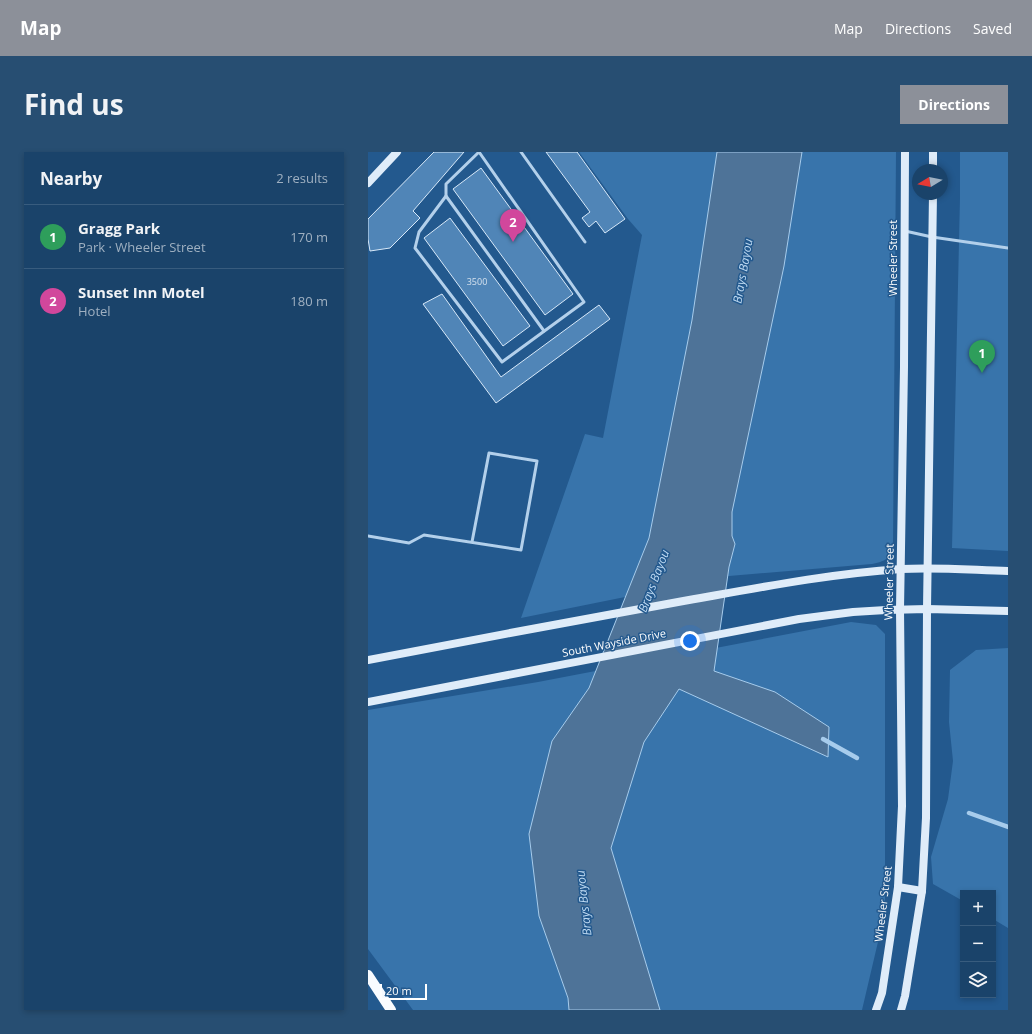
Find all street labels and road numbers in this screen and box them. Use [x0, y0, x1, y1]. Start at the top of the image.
street label: Wheeler Street [885, 220, 900, 296]
street label: Wheeler Street [880, 544, 897, 620]
street label: South Wayside Drive [561, 625, 667, 660]
street label: Wheeler Street [870, 865, 895, 943]

